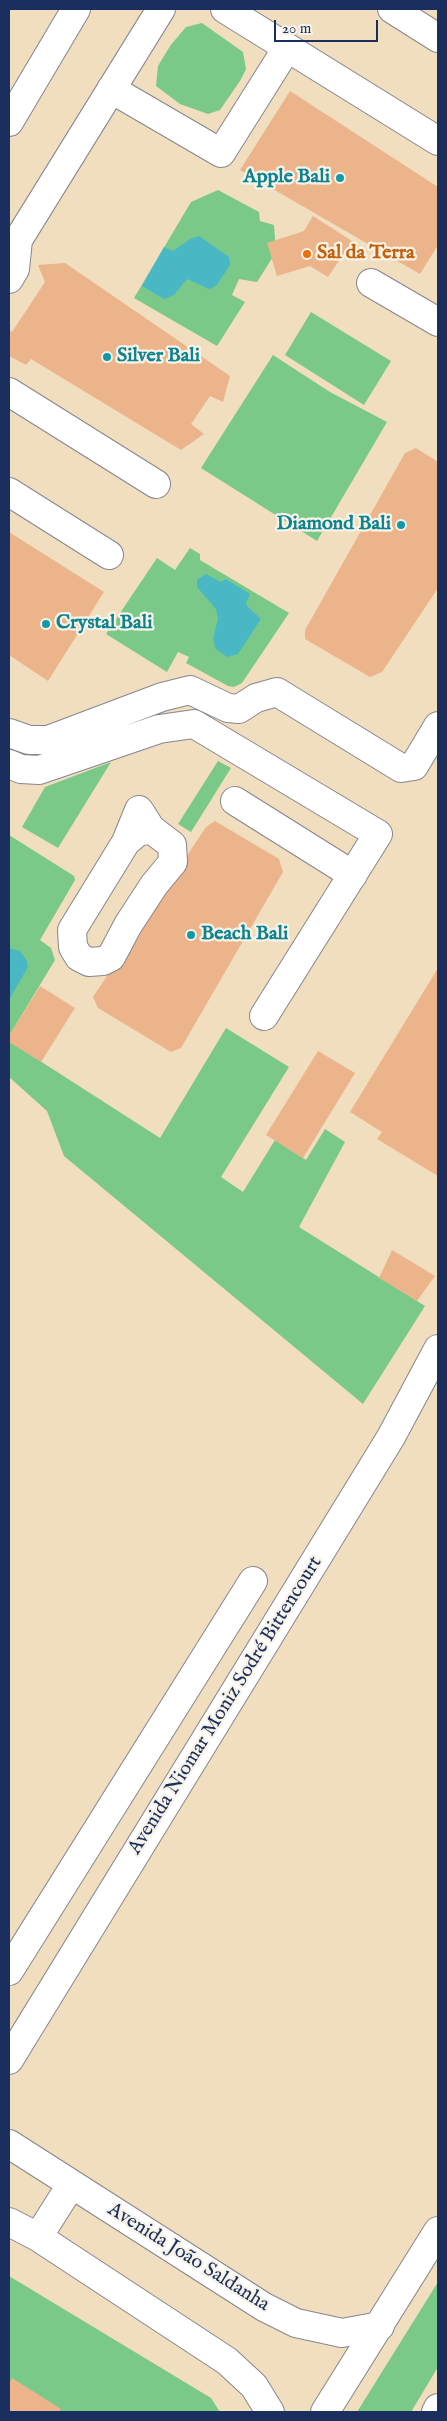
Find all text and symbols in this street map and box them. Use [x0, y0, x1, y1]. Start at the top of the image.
scale bar [277, 10, 381, 42]
text: 20 m [282, 19, 311, 38]
place label: Apple Bali [243, 166, 330, 190]
marker: Apple Bali [334, 172, 346, 184]
place label: Sal da Terra [317, 242, 415, 266]
marker: Sal da Terra [301, 248, 313, 260]
place label: Silver Bali [117, 345, 200, 369]
marker: Silver Bali [101, 351, 113, 363]
place label: Diamond Bali [276, 513, 391, 537]
marker: Diamond Bali [395, 519, 407, 531]
place label: Crystal Bali [56, 612, 152, 636]
marker: Crystal Bali [40, 618, 52, 630]
place label: Beach Bali [201, 923, 288, 947]
marker: Beach Bali [185, 929, 197, 941]
street label: Avenida Niomar Moniz Sodré Bittencourt [124, 1552, 328, 1860]
street label: Avenida João Saldanha [103, 2198, 273, 2318]

